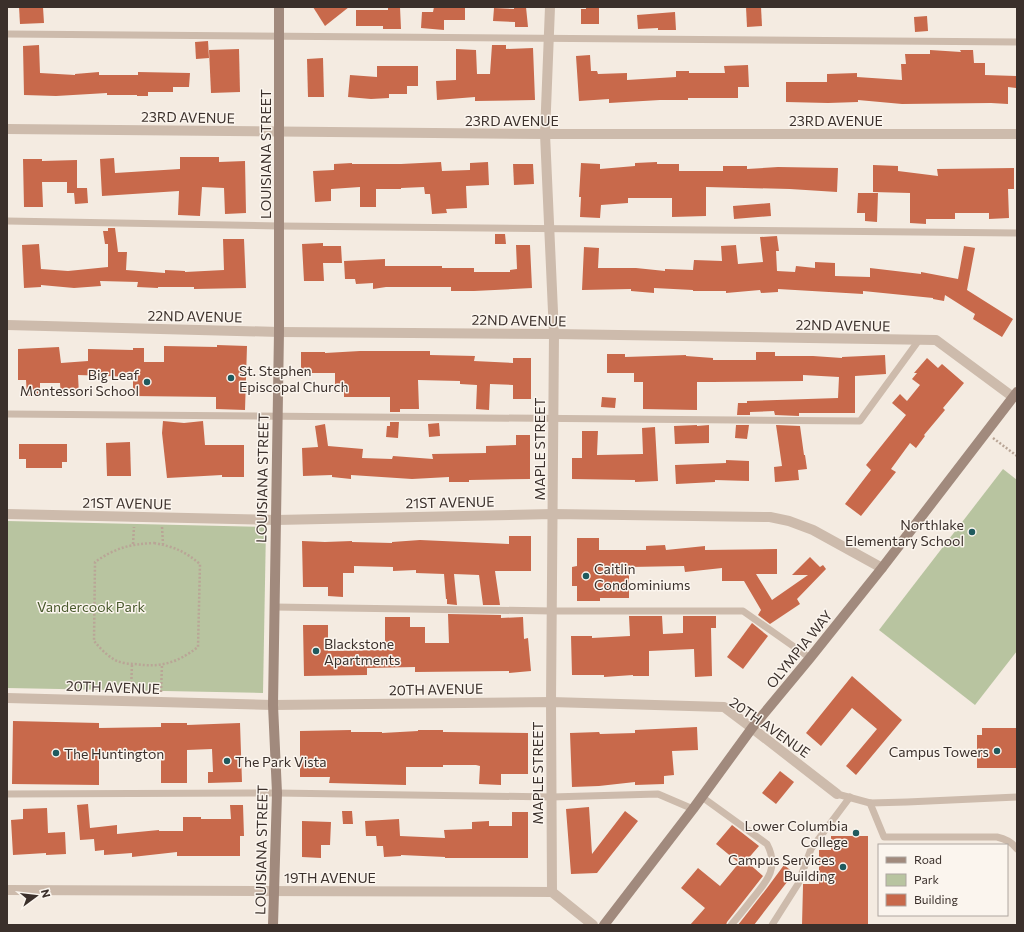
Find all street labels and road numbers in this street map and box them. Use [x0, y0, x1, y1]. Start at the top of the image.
street label: LOUISIANA STREET [257, 89, 274, 219]
street label: 23RD AVENUE [141, 108, 235, 126]
street label: 23RD AVENUE [465, 112, 559, 129]
street label: 23RD AVENUE [789, 112, 883, 129]
street label: 22ND AVENUE [147, 307, 243, 325]
street label: 22ND AVENUE [471, 311, 567, 329]
street label: 22ND AVENUE [795, 316, 891, 334]
street label: MAPLE STREET [531, 398, 548, 500]
street label: LOUISIANA STREET [252, 413, 272, 543]
street label: 21ST AVENUE [405, 493, 495, 511]
street label: 21ST AVENUE [82, 494, 172, 512]
street label: OLYMPIA WAY [762, 607, 836, 691]
street label: 20TH AVENUE [66, 677, 160, 697]
street label: 20TH AVENUE [389, 680, 483, 698]
street label: 20TH AVENUE [727, 693, 813, 761]
street label: MAPLE STREET [529, 722, 546, 824]
street label: LOUISIANA STREET [251, 785, 271, 915]
street label: 19TH AVENUE [284, 869, 376, 886]

